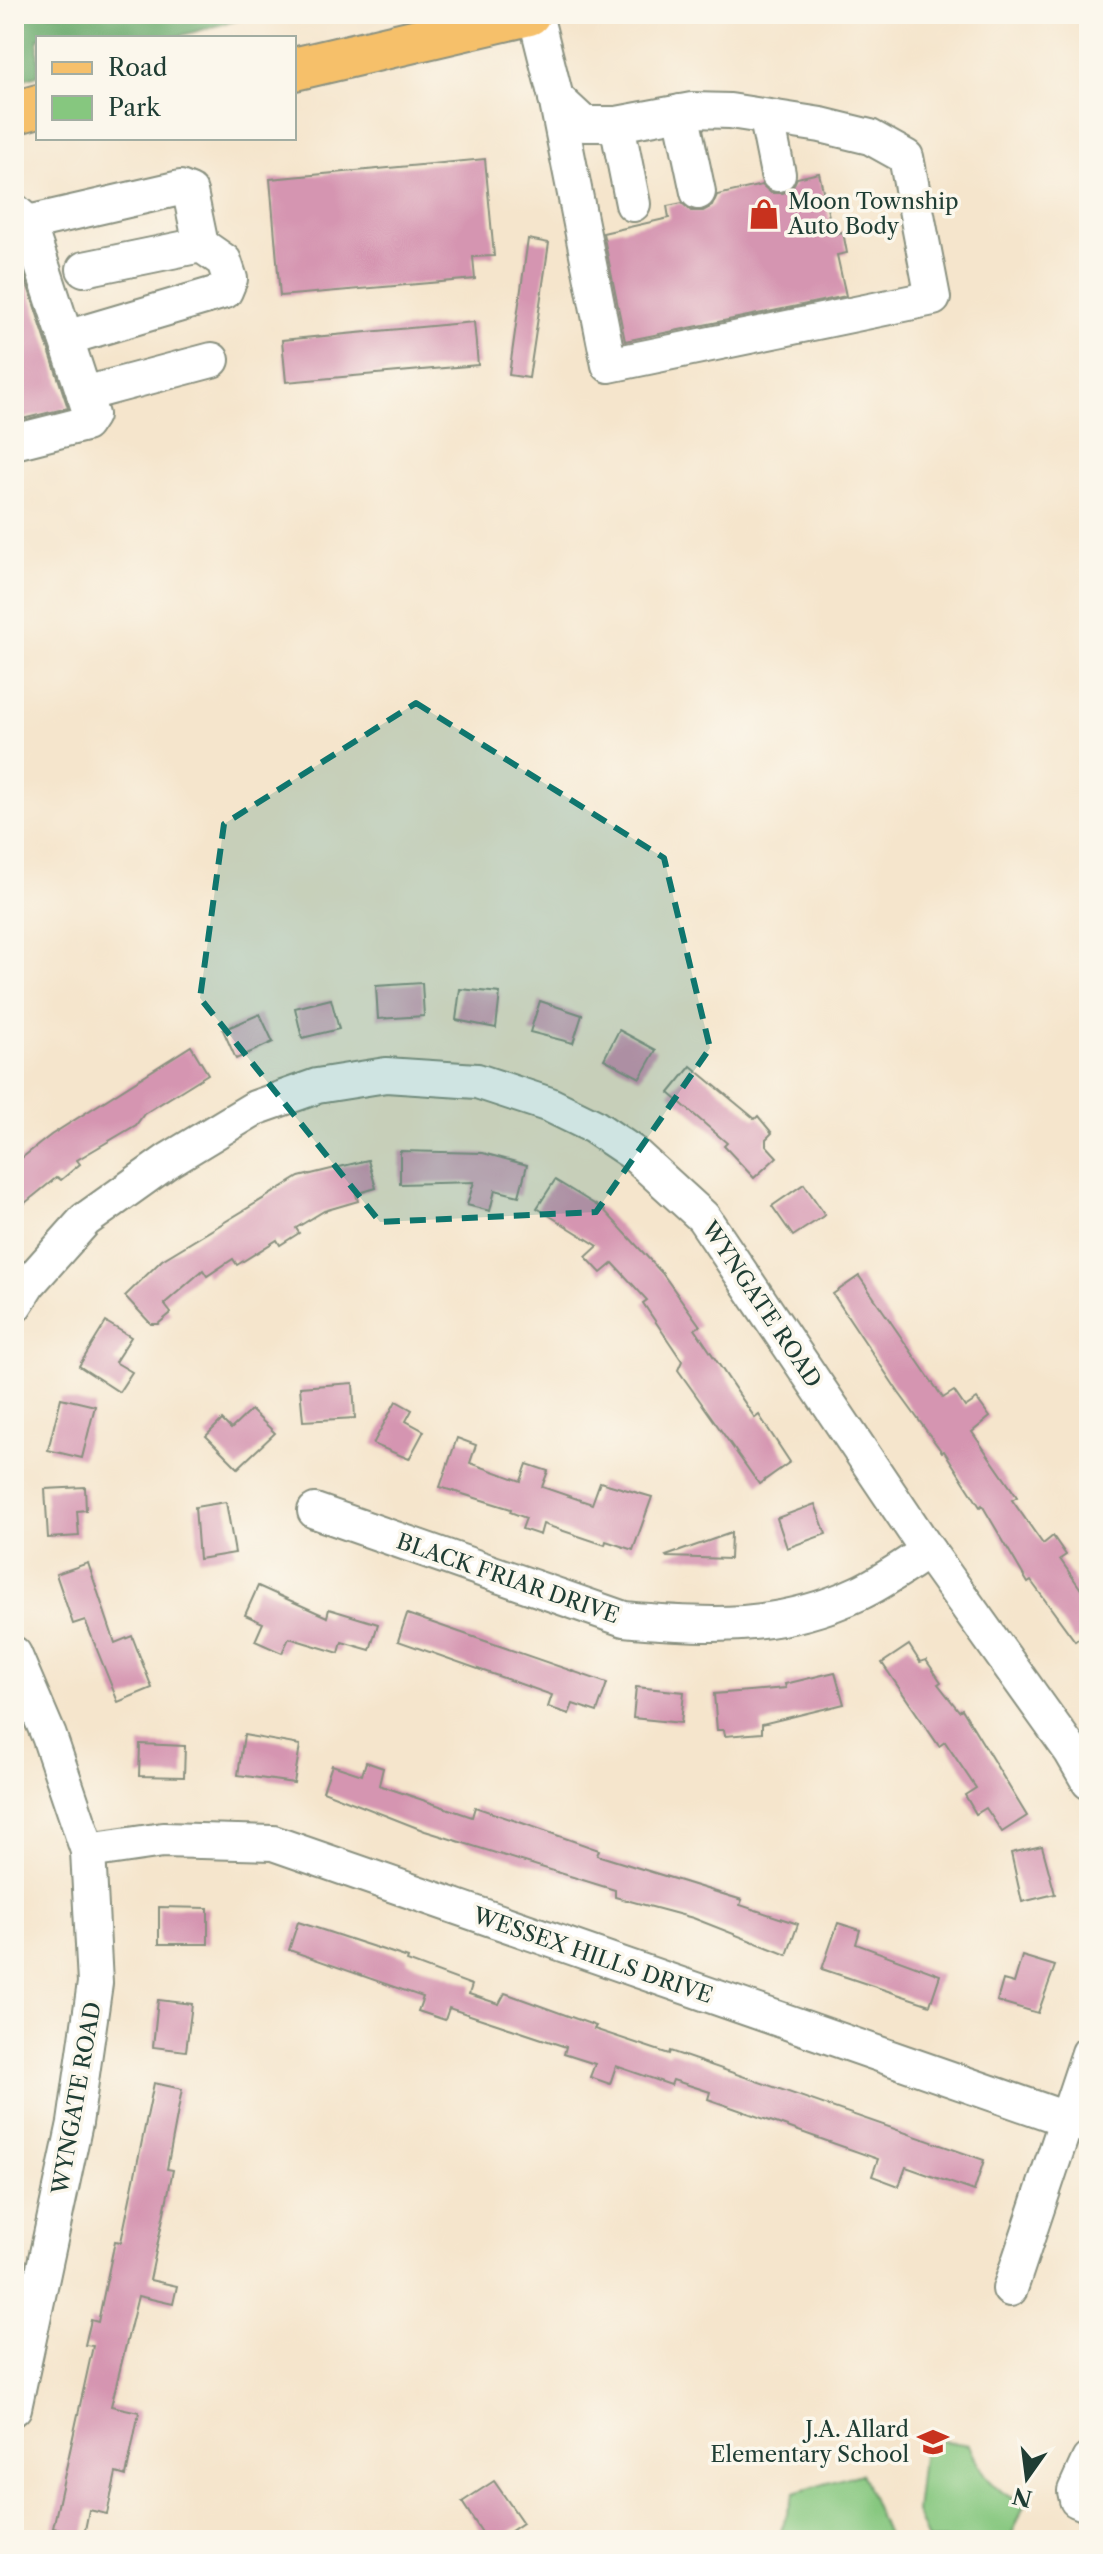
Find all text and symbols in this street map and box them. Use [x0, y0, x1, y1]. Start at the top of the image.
legend [36, 36, 296, 140]
text: Road [108, 53, 168, 82]
text: Park [108, 93, 161, 122]
place label: Moon Township Auto Body [787, 188, 959, 240]
shop icon: Moon Township Auto Body [747, 197, 781, 231]
street label: WYNGATE ROAD [695, 1215, 827, 1393]
street label: BLACK FRIAR DRIVE [393, 1528, 623, 1629]
street label: WESSEX HILLS DRIVE [469, 1901, 716, 2009]
street label: WYNGATE ROAD [46, 2000, 107, 2197]
place label: J.A. Allard Elementary School [710, 2416, 909, 2468]
school or university icon: J.A. Allard Elementary School [916, 2425, 950, 2459]
north arrow [987, 2438, 1067, 2518]
text: N [1010, 2482, 1035, 2512]

